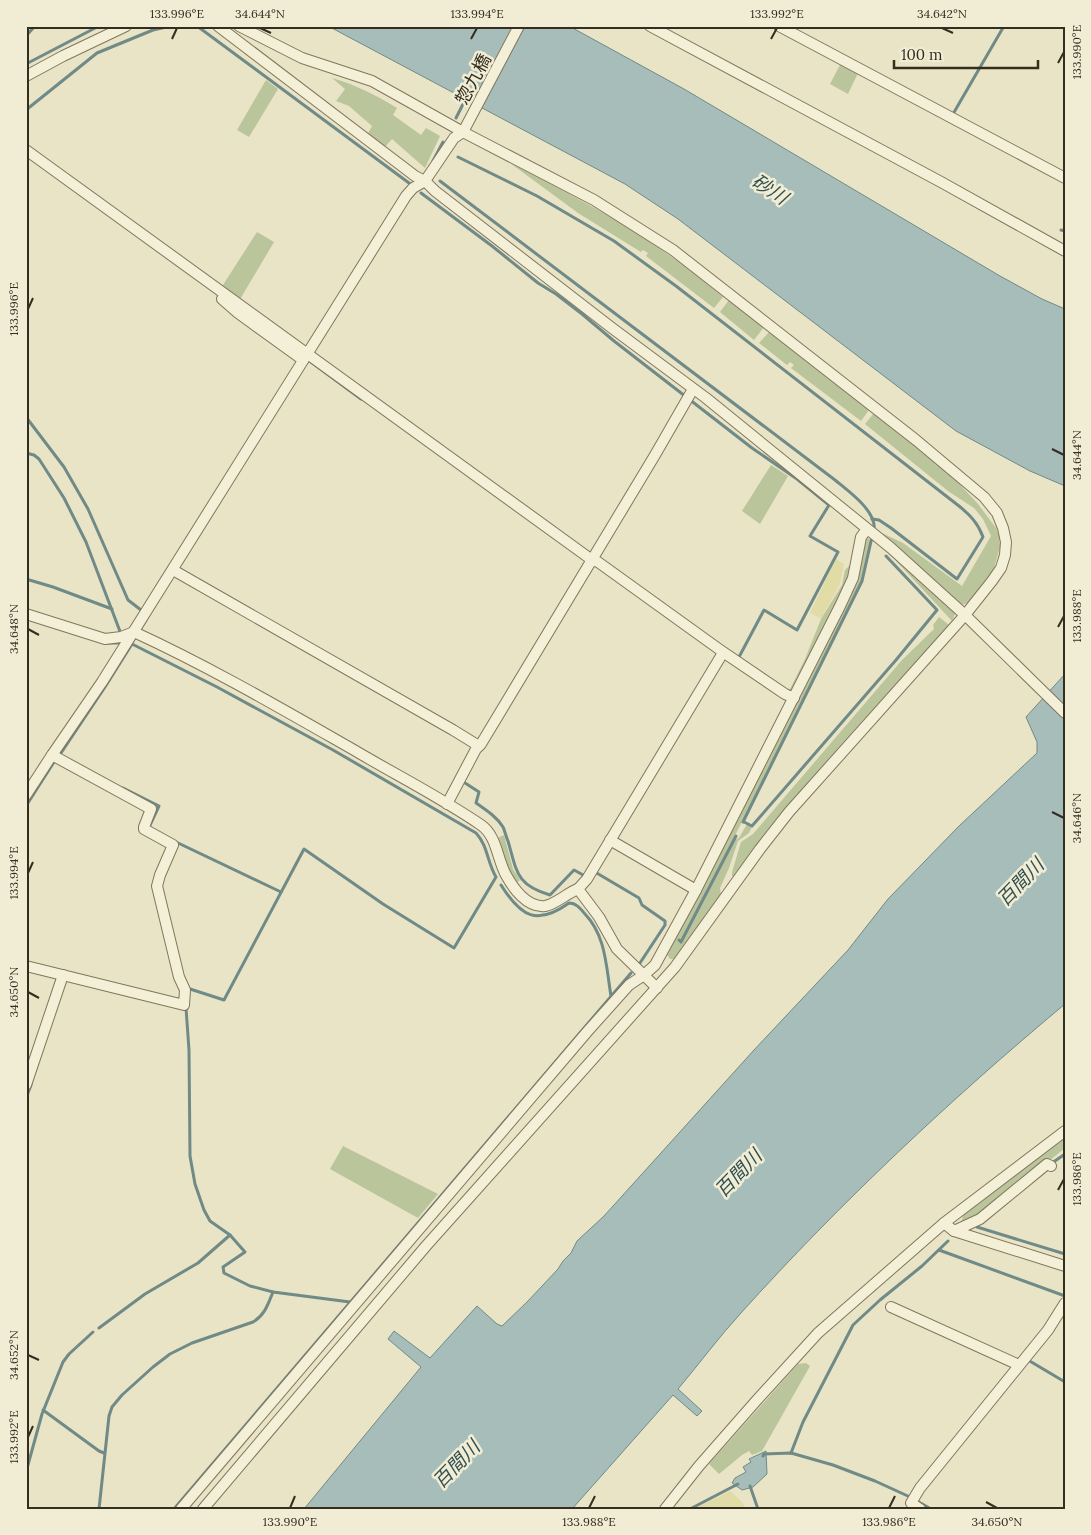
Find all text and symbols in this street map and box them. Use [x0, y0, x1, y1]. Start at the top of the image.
text: 133.996°E [150, 6, 204, 21]
text: 34.644°N [235, 6, 285, 21]
text: 133.994°E [450, 6, 504, 21]
text: 133.992°E [750, 6, 804, 21]
text: 34.642°N [917, 6, 967, 21]
text: 133.990°E [1069, 25, 1084, 79]
scale bar [894, 38, 1037, 70]
text: 100 m [901, 45, 942, 64]
street label: 惣九橋 [450, 50, 496, 108]
water label: 砂川 [748, 169, 794, 210]
text: 133.996°E [6, 282, 21, 336]
text: 34.644°N [1069, 430, 1084, 480]
text: 133.988°E [1069, 589, 1084, 643]
text: 34.648°N [6, 604, 21, 654]
text: 34.646°N [1069, 793, 1084, 843]
text: 133.994°E [6, 846, 21, 900]
water label: 百間川 [992, 852, 1050, 911]
text: 34.650°N [6, 967, 21, 1017]
water label: 百間川 [710, 1143, 768, 1202]
text: 133.986°E [1069, 1152, 1084, 1206]
text: 34.652°N [6, 1330, 21, 1380]
text: 133.992°E [6, 1410, 21, 1464]
water label: 百間川 [428, 1434, 486, 1493]
text: 133.990°E [263, 1514, 317, 1529]
text: 133.988°E [562, 1514, 616, 1529]
text: 133.986°E [862, 1514, 916, 1529]
text: 34.650°N [972, 1514, 1022, 1529]

